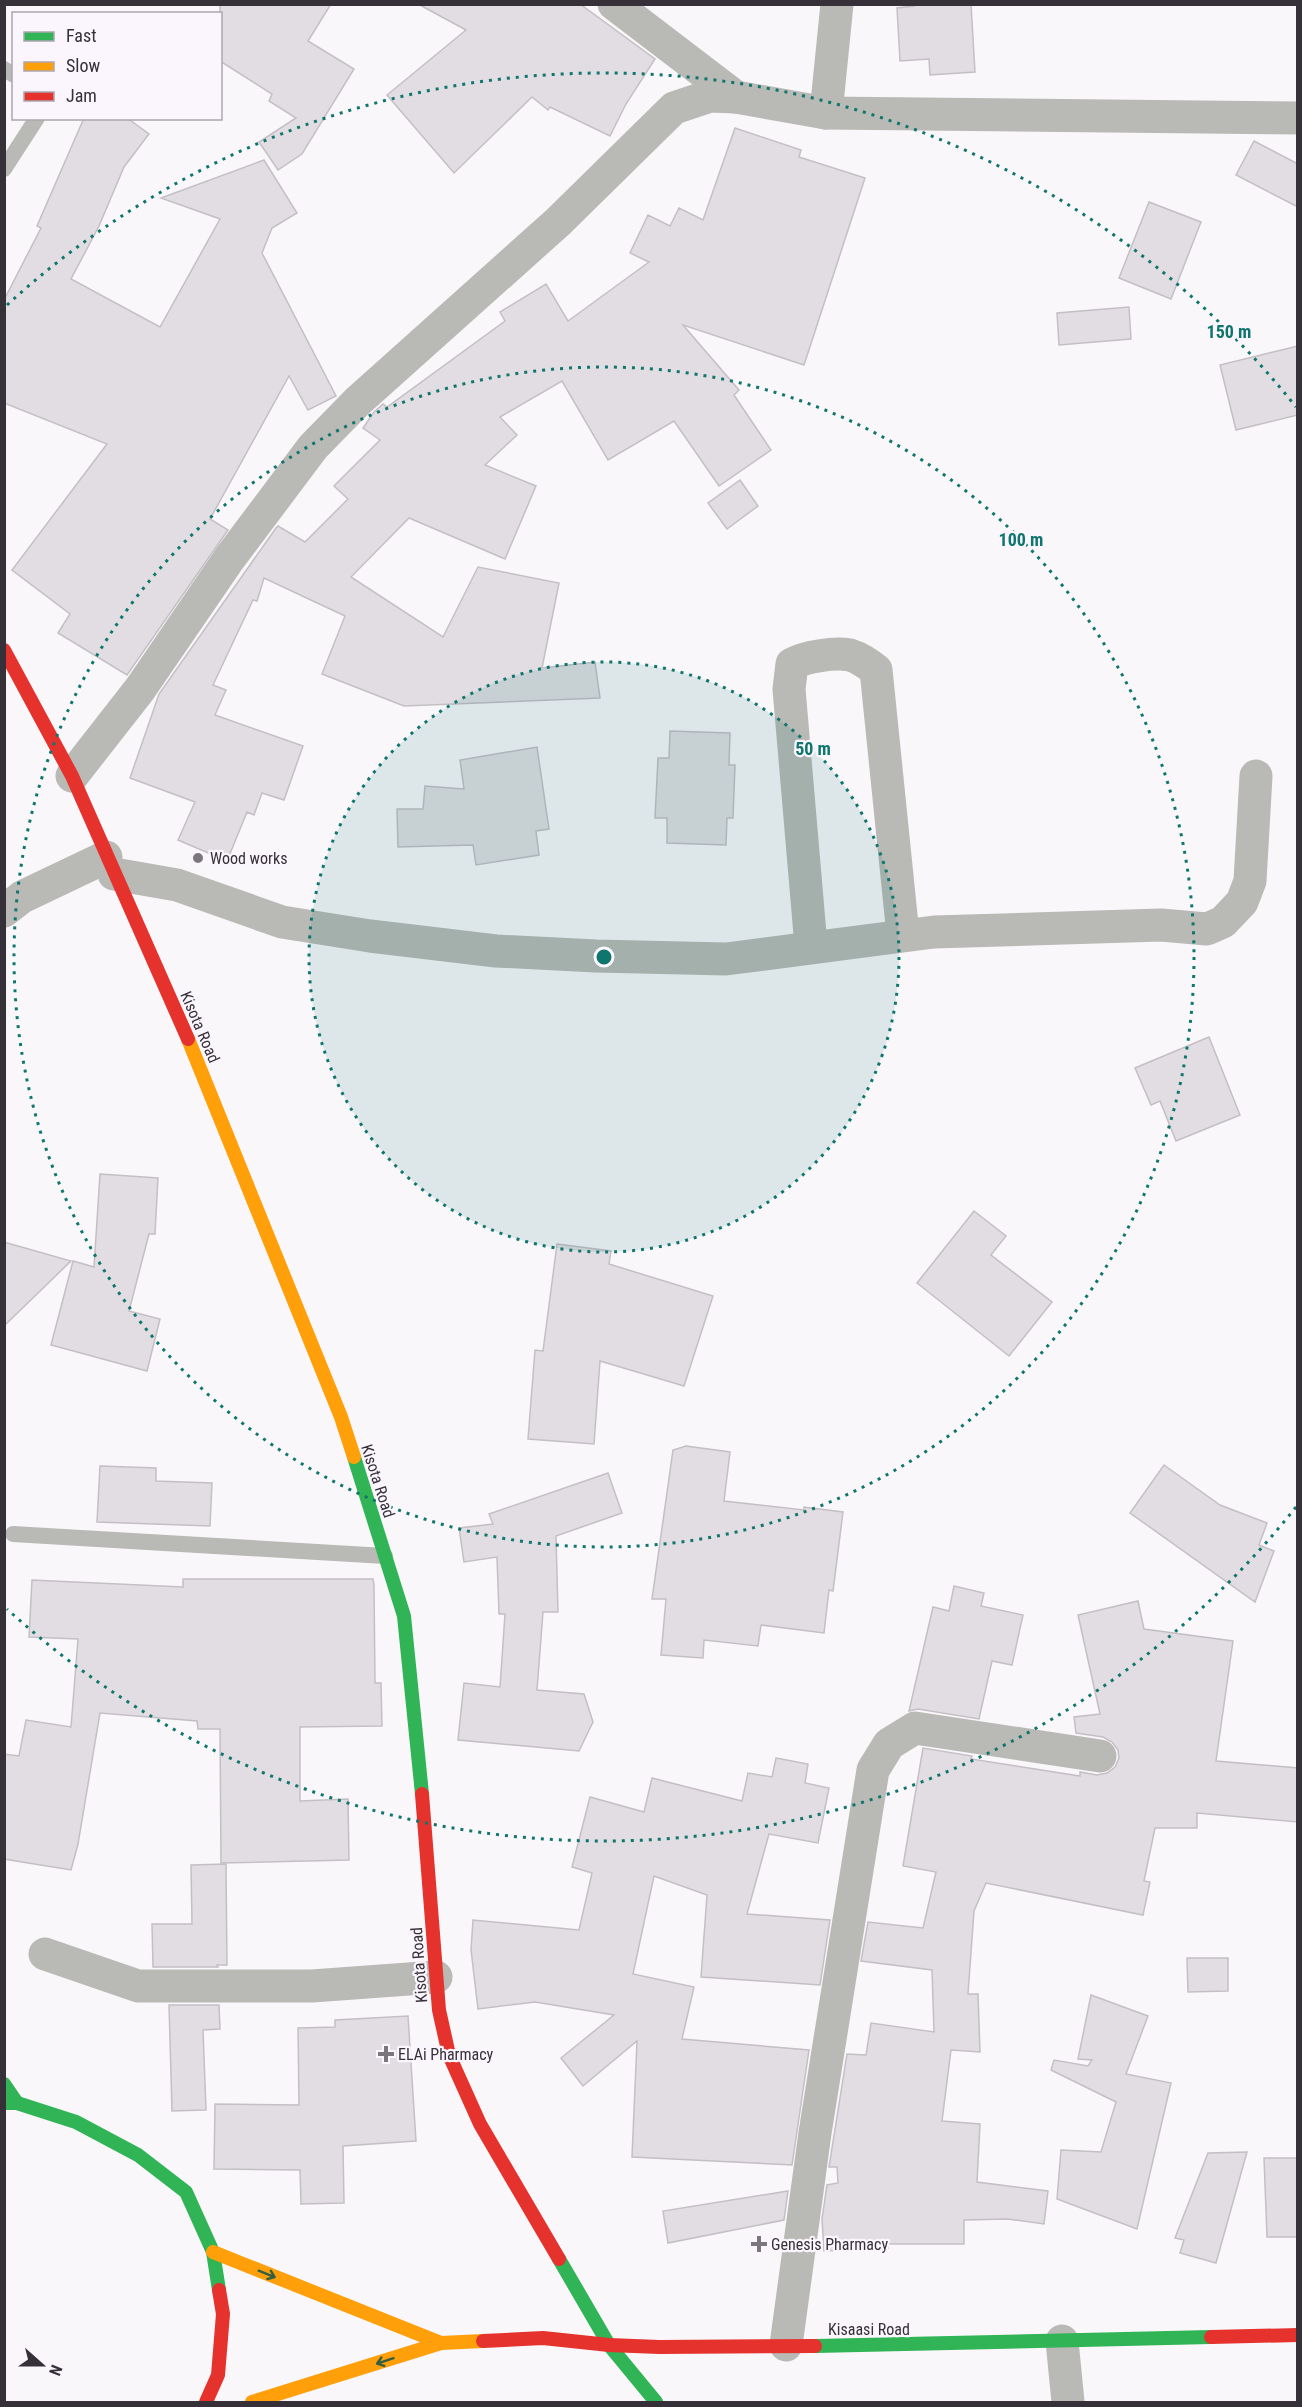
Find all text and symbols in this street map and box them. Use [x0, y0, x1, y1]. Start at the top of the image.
legend [12, 12, 222, 120]
text: Fast [66, 25, 97, 46]
text: Slow [66, 55, 101, 76]
text: Jam [66, 85, 97, 106]
text: 150 m [1207, 321, 1251, 342]
text: 100 m [999, 529, 1043, 550]
text: 50 m [795, 738, 831, 759]
place label: Wood works [210, 849, 287, 868]
marker: Wood works [191, 851, 205, 865]
centre of rings [594, 947, 614, 967]
street label: Kisota Road [176, 988, 224, 1066]
street label: Kisota Road [357, 1442, 399, 1520]
street label: Kisota Road [407, 1926, 431, 2004]
place label: ELAi Pharmacy [398, 2045, 494, 2064]
marker: ELAi Pharmacy [379, 2047, 393, 2061]
place label: Genesis Pharmacy [771, 2235, 888, 2254]
marker: Genesis Pharmacy [752, 2237, 766, 2251]
one-way arrow [258, 2269, 276, 2280]
street label: Kisaasi Road [828, 2320, 910, 2339]
north arrow [12, 2335, 72, 2395]
one-way arrow [376, 2356, 395, 2367]
text: N [45, 2362, 66, 2378]

